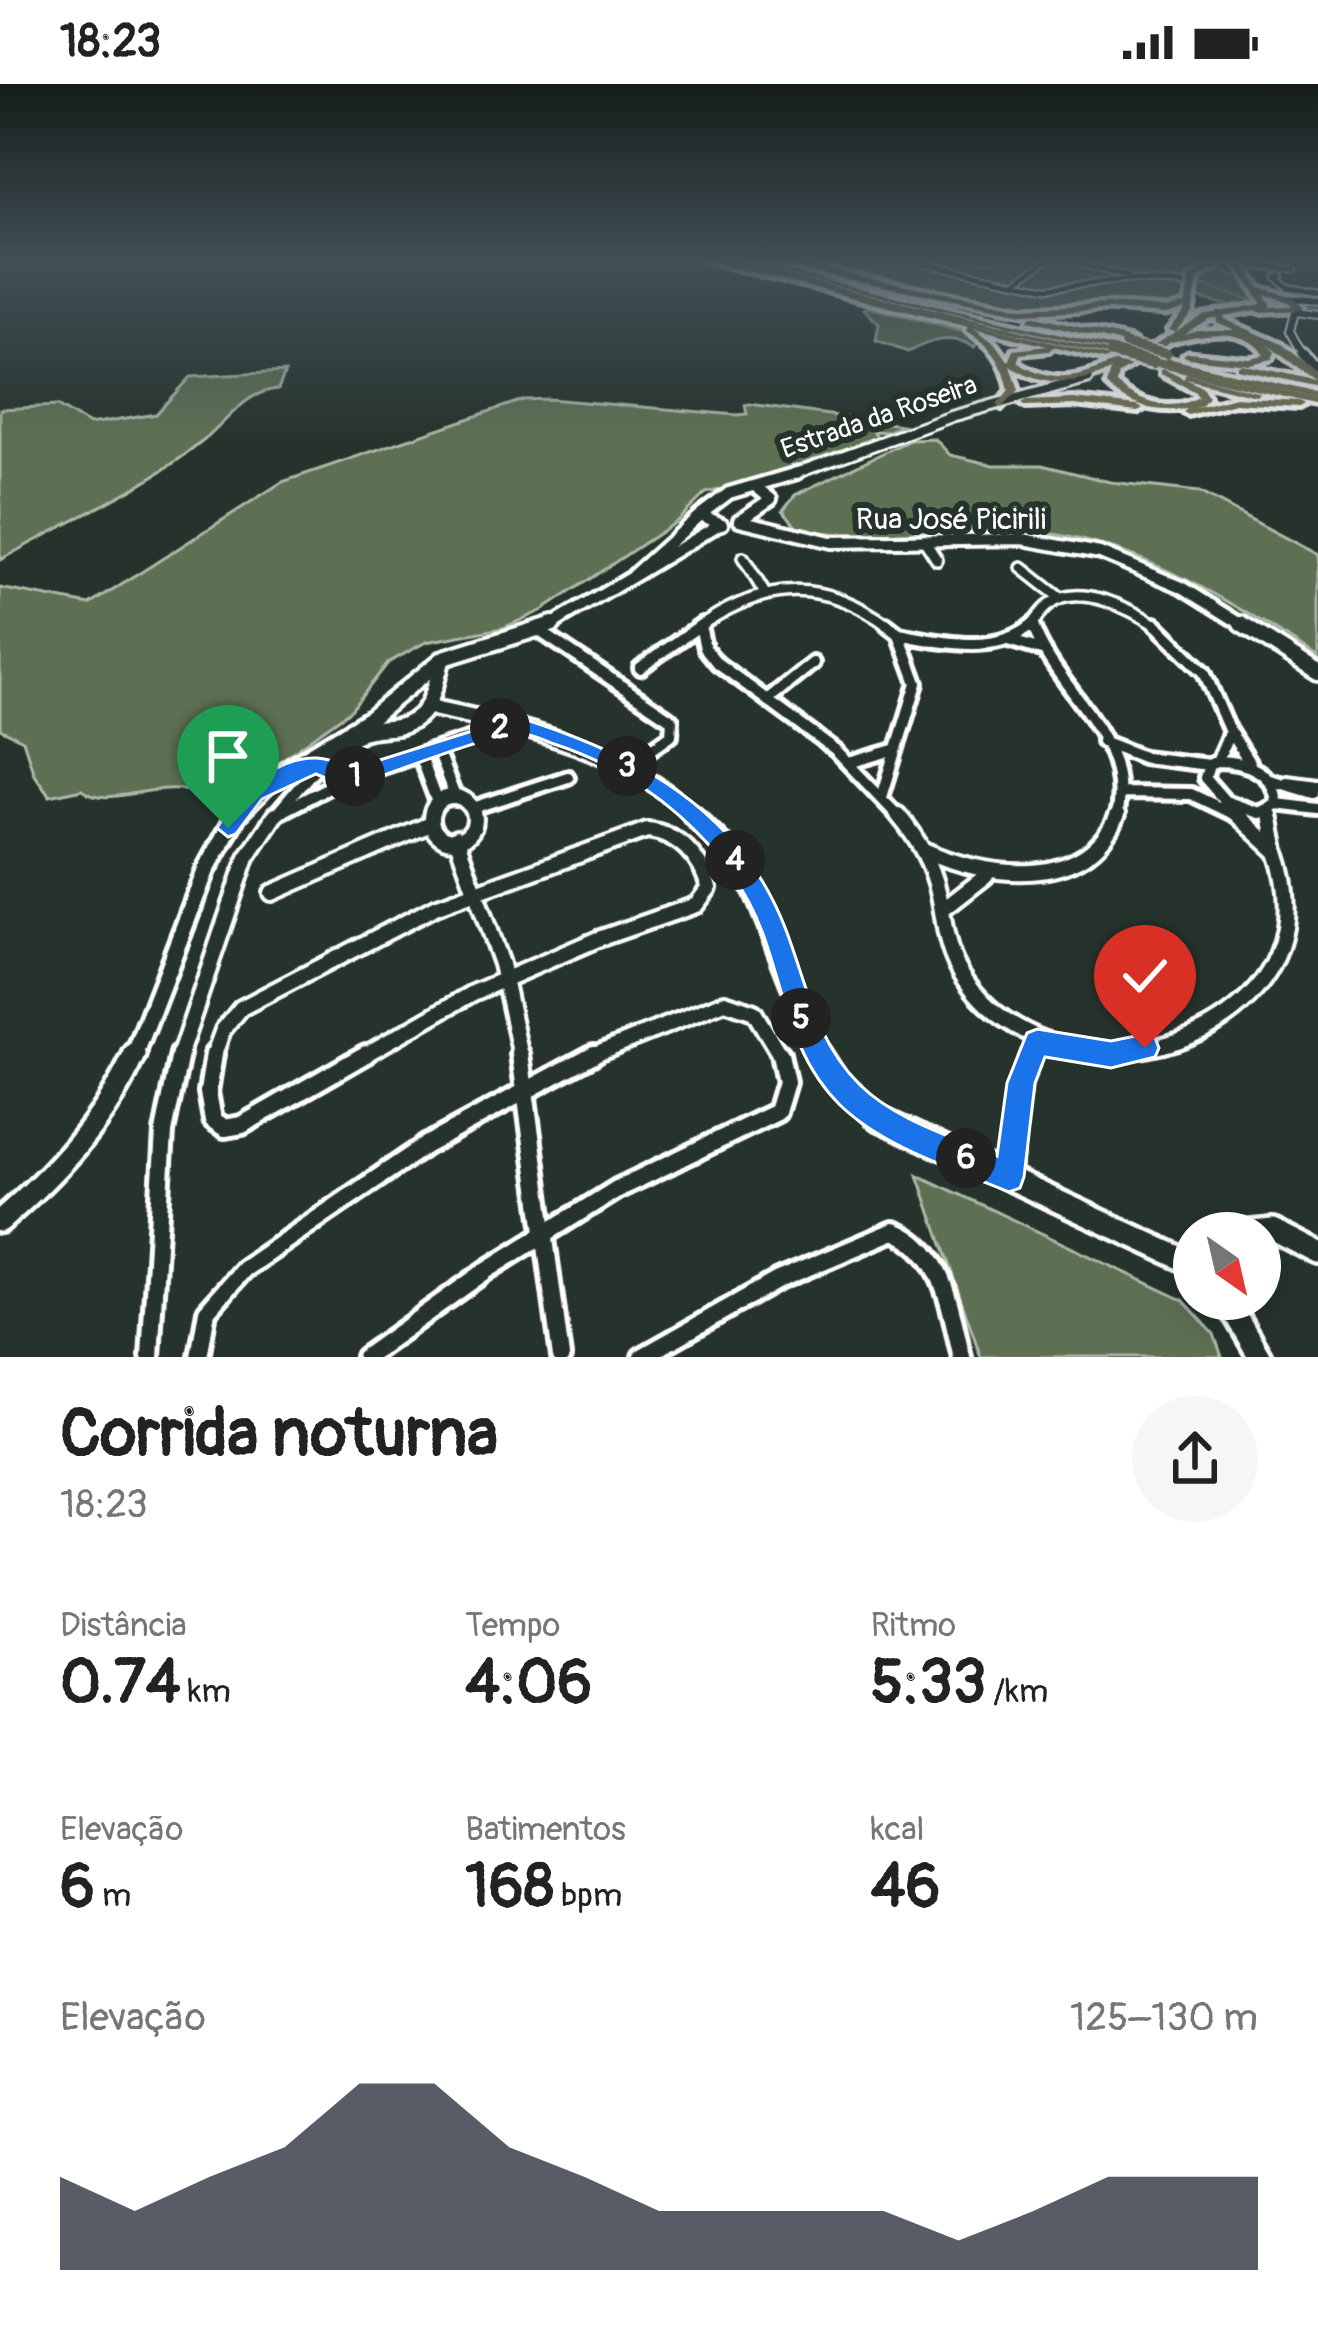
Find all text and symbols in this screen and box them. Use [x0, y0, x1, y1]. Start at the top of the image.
text: 18:23 [60, 14, 161, 70]
street label: Estrada da Roseira [777, 368, 981, 466]
street label: Rua José Picirili [856, 501, 1046, 538]
pin: 2 [470, 698, 530, 758]
pin [177, 705, 279, 828]
text: 2 [491, 707, 509, 748]
icon: arrive [195, 723, 261, 789]
pin: 3 [597, 736, 657, 796]
text: 3 [618, 745, 636, 786]
pin: 1 [325, 746, 385, 806]
text: 1 [349, 755, 361, 796]
pin: 4 [705, 830, 765, 890]
text: 4 [725, 839, 745, 880]
pin [1094, 925, 1196, 1048]
icon: check [1112, 943, 1178, 1009]
pin: 5 [771, 988, 831, 1048]
text: 5 [792, 997, 810, 1038]
pin: 6 [936, 1128, 996, 1188]
text: 6 [956, 1137, 976, 1178]
north arrow [1173, 1212, 1281, 1320]
map controls [1173, 1212, 1281, 1320]
text: Corrida noturna [60, 1393, 498, 1476]
button: share [1132, 1396, 1258, 1522]
text: 18:23 [60, 1480, 148, 1529]
text: Distância [60, 1605, 187, 1646]
text: Tempo [465, 1605, 560, 1646]
text: Ritmo [871, 1605, 956, 1646]
text: 0.74 [60, 1646, 181, 1721]
text: 4:06 [465, 1646, 592, 1721]
text: 5:33 [871, 1646, 986, 1721]
text: km [181, 1671, 231, 1712]
text: /km [986, 1671, 1048, 1712]
text: Elevação [60, 1809, 183, 1850]
text: Batimentos [465, 1809, 626, 1850]
text: kcal [871, 1809, 924, 1850]
text: 6 [60, 1850, 95, 1925]
text: 168 [465, 1850, 554, 1925]
text: 46 [871, 1850, 940, 1925]
text: m [95, 1875, 131, 1916]
text: bpm [554, 1875, 622, 1916]
text: Elevação [60, 1993, 206, 2042]
text: 125–130 m [1070, 1993, 1258, 2042]

